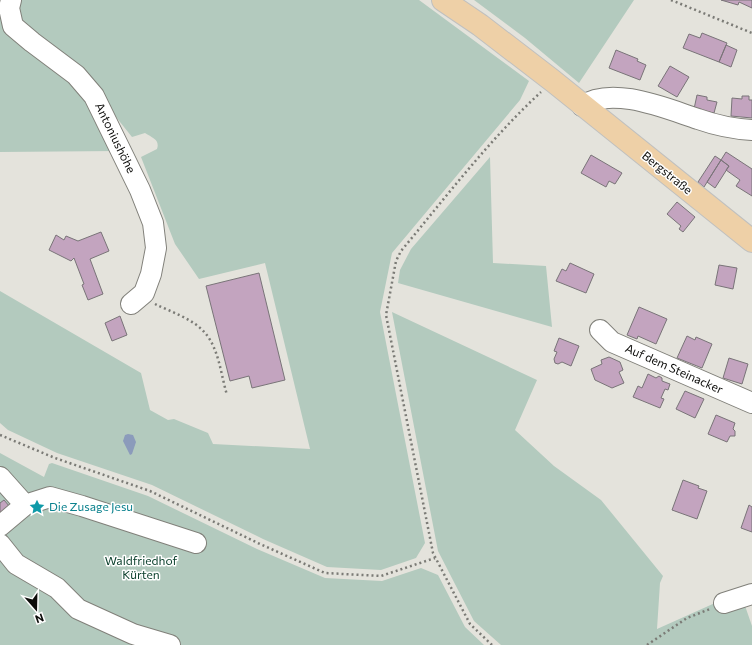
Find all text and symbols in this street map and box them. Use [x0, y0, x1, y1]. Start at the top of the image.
street label: Antoniushöhe [93, 100, 139, 175]
street label: Bergstraße [640, 148, 695, 197]
street label: Auf dem Steinacker [623, 340, 726, 396]
place icon: Die Zusage Jesu [28, 498, 46, 516]
place label: Die Zusage Jesu [49, 499, 133, 514]
park label: Waldfriedhof Kürten [105, 553, 177, 581]
north arrow [16, 589, 56, 629]
text: N [33, 611, 46, 626]

